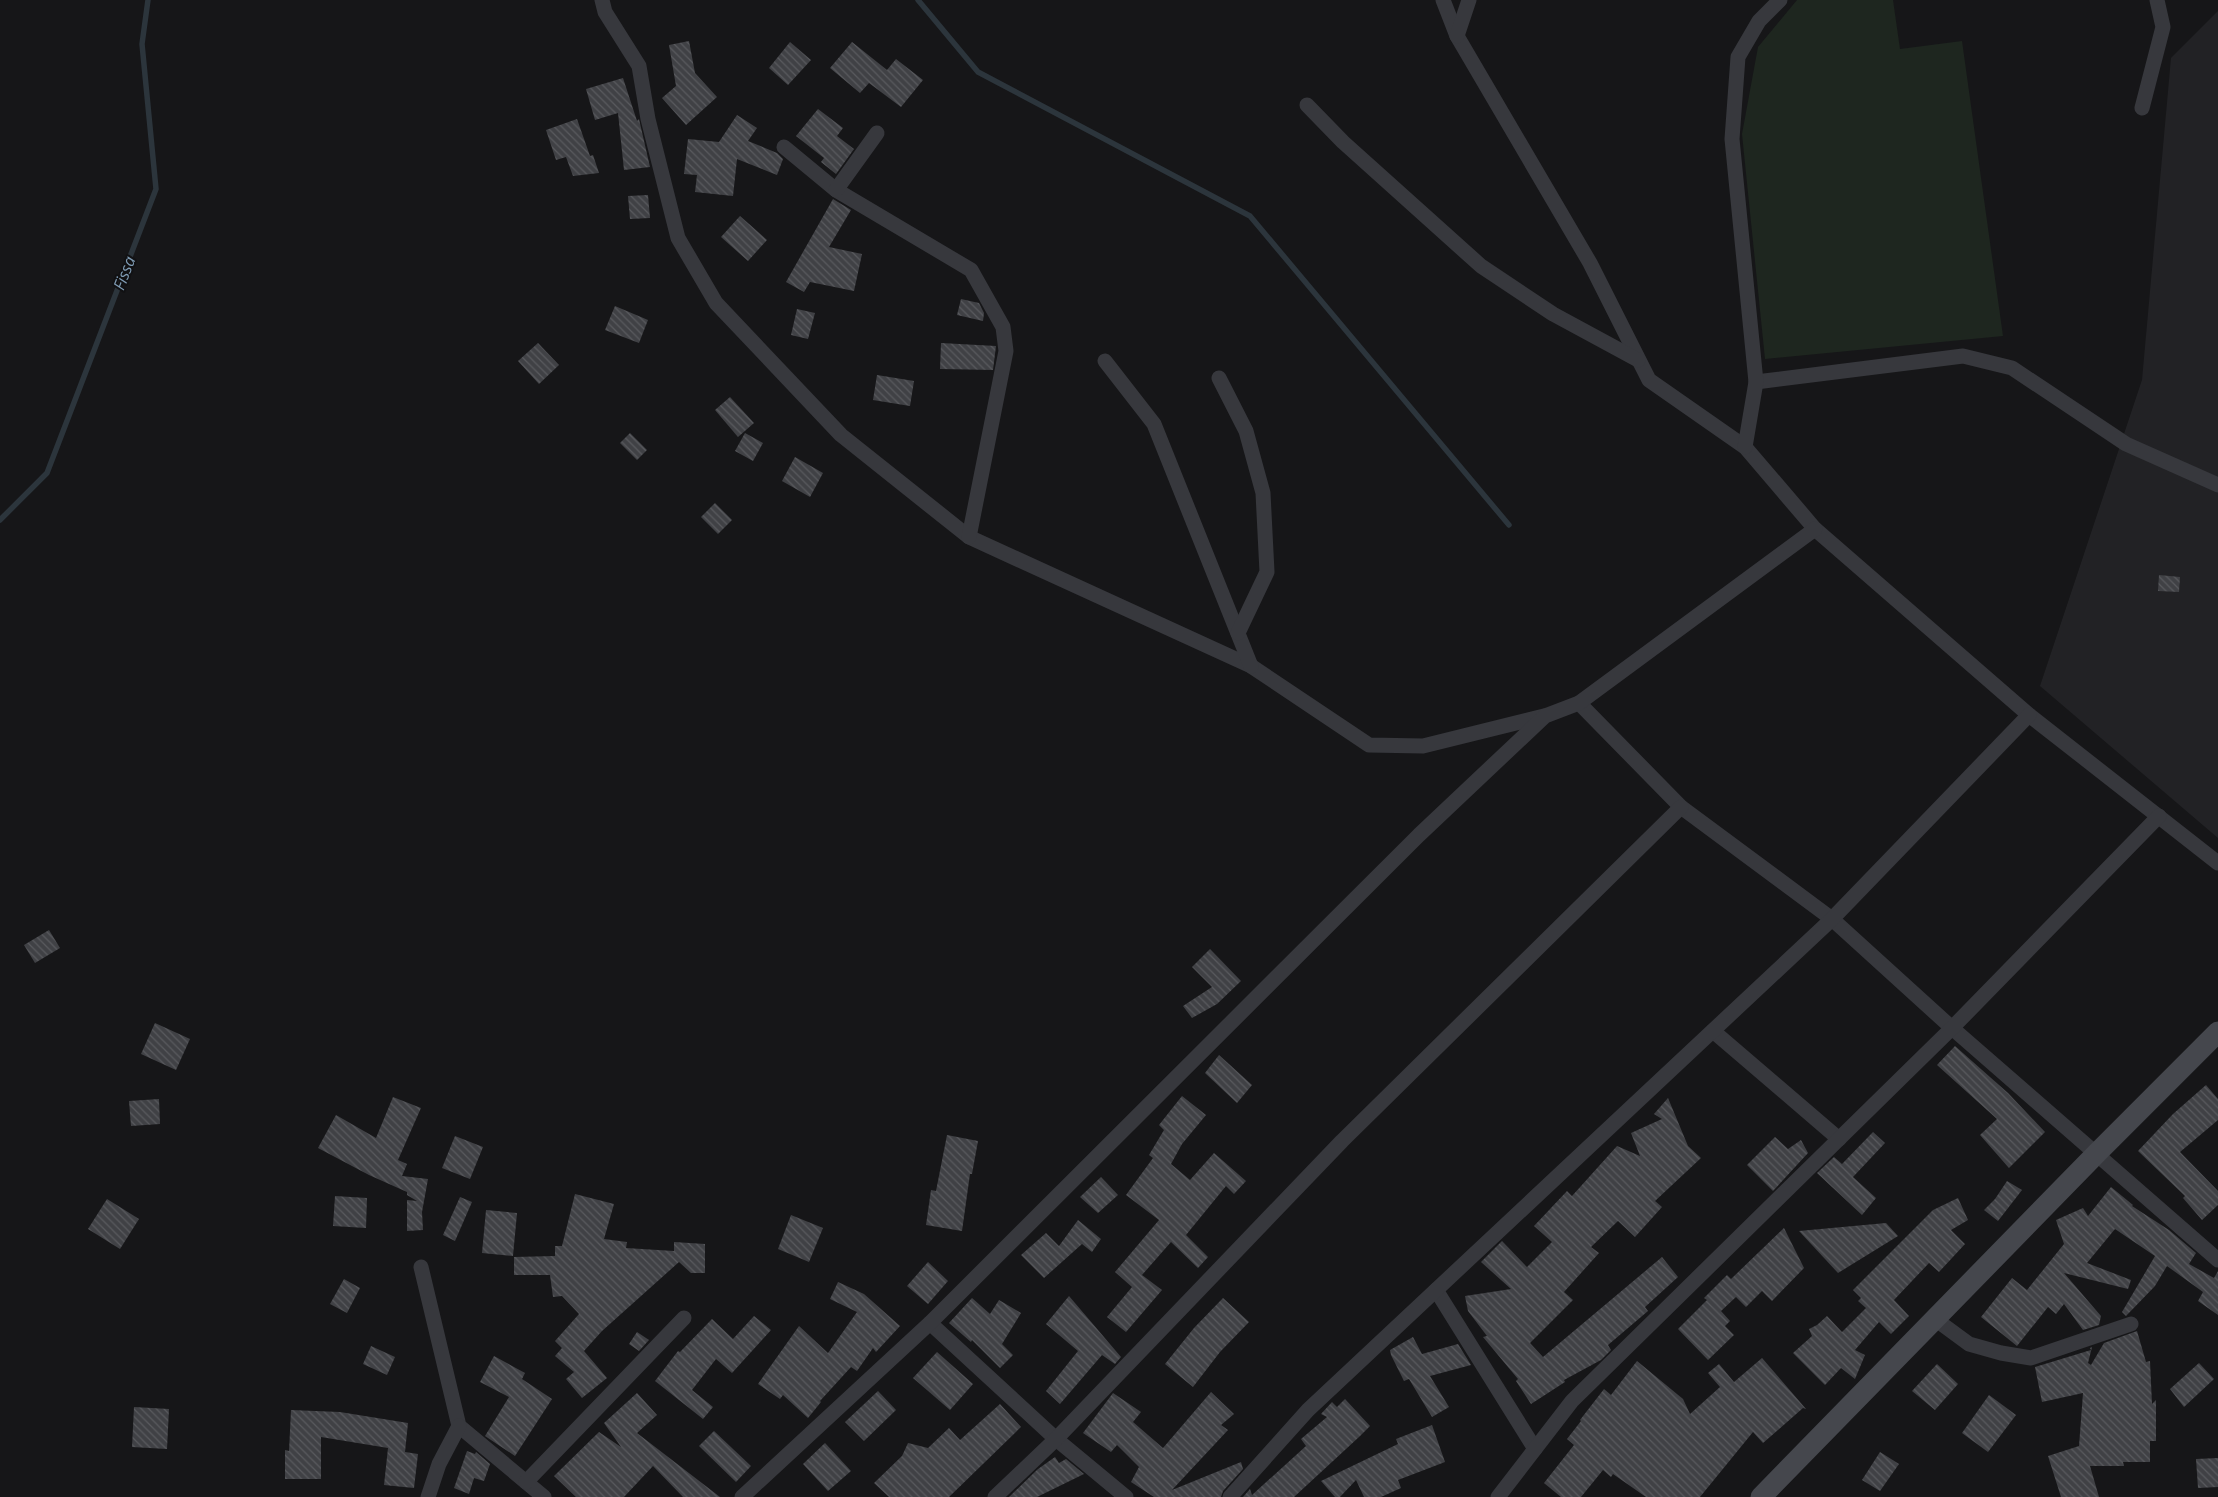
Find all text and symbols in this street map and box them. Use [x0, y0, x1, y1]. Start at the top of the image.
water label: Fissa [108, 253, 140, 293]

